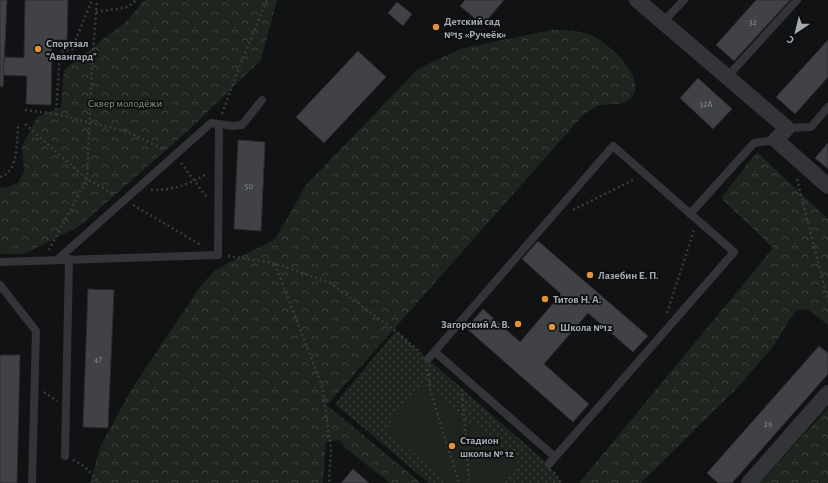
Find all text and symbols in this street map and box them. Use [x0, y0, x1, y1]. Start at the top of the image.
north arrow [776, 12, 816, 52]
place label: Детский сад №15 «Ручеёк» [444, 16, 507, 40]
house number: 32 [749, 18, 757, 27]
marker: Детский сад №15 «Ручеёк» [431, 22, 441, 32]
text: С [785, 34, 796, 46]
place label: Спортзал "Авангард" [46, 38, 97, 62]
marker: Спортзал "Авангард" [33, 44, 43, 54]
park label: Сквер молодёжи [88, 98, 162, 109]
house number: 32А [699, 100, 713, 109]
house number: 50 [245, 182, 254, 191]
marker: Лазебин Е. П. [585, 270, 595, 280]
place label: Лазебин Е. П. [598, 270, 659, 281]
marker: Титов Н. А. [540, 294, 550, 304]
place label: Титов Н. А. [553, 294, 602, 305]
place label: Загорский А. В. [441, 319, 510, 330]
marker: Загорский А. В. [513, 319, 523, 329]
marker: Школа №12 [547, 322, 557, 332]
place label: Школа №12 [560, 322, 612, 333]
house number: 47 [94, 355, 102, 364]
house number: 29 [764, 420, 772, 429]
place label: Стадион школы № 12 [460, 435, 514, 459]
marker: Стадион школы № 12 [447, 441, 457, 451]

